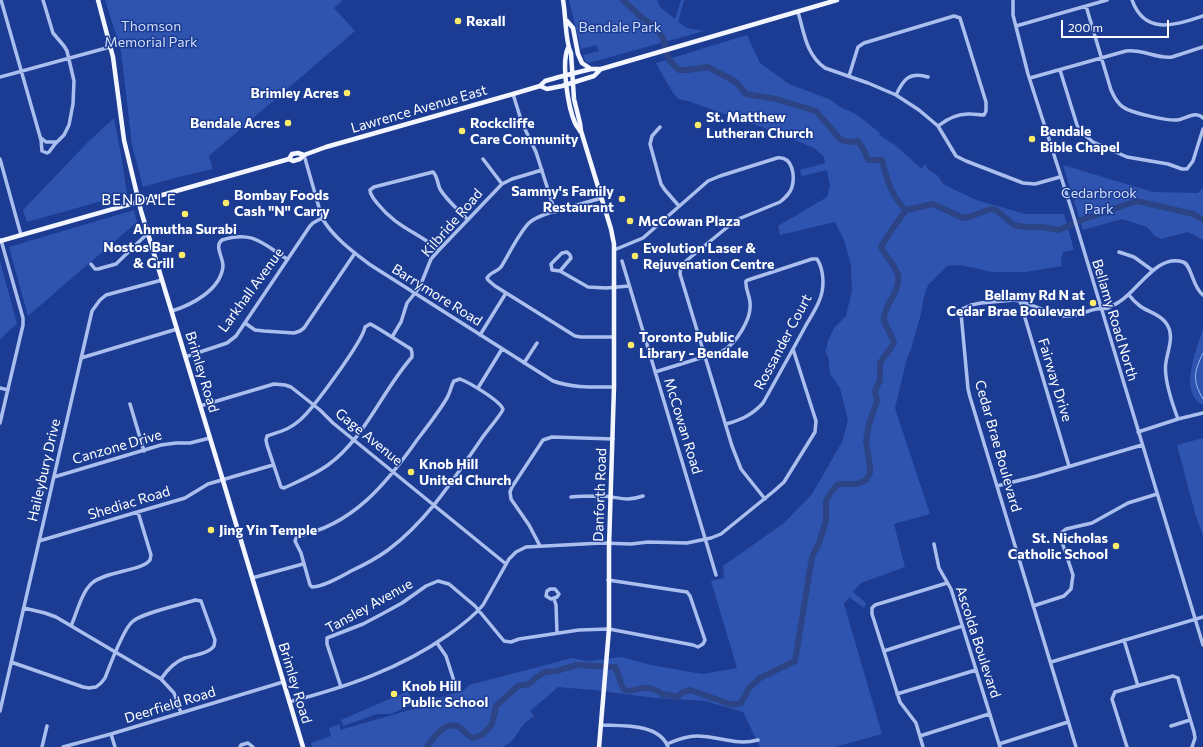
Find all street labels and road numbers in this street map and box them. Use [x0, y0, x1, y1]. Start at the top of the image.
street label: Lawrence Avenue East [349, 81, 489, 137]
street label: Kilbride Road [418, 185, 486, 261]
street label: Larkhall Avenue [215, 244, 287, 336]
street label: Bellamy Road North [1088, 257, 1142, 383]
street label: Barrymore Road [389, 260, 485, 330]
street label: Rossander Court [751, 291, 815, 393]
street label: Brimley Road [182, 329, 222, 415]
street label: Fairway Drive [1034, 336, 1076, 424]
street label: McCowan Road [660, 376, 706, 476]
street label: Cedar Brae Boulevard [971, 378, 1025, 514]
street label: Gage Avenue [332, 405, 406, 469]
street label: Haileybury Drive [24, 417, 64, 523]
street label: Canzone Drive [70, 426, 164, 468]
street label: Danforth Road [590, 448, 610, 542]
street label: Shediac Road [86, 483, 172, 523]
street label: Tansley Avenue [323, 575, 415, 637]
street label: Ascolda Boulevard [952, 584, 1004, 700]
street label: Brimley Road [275, 640, 315, 726]
street label: Deerfield Road [123, 683, 217, 727]

